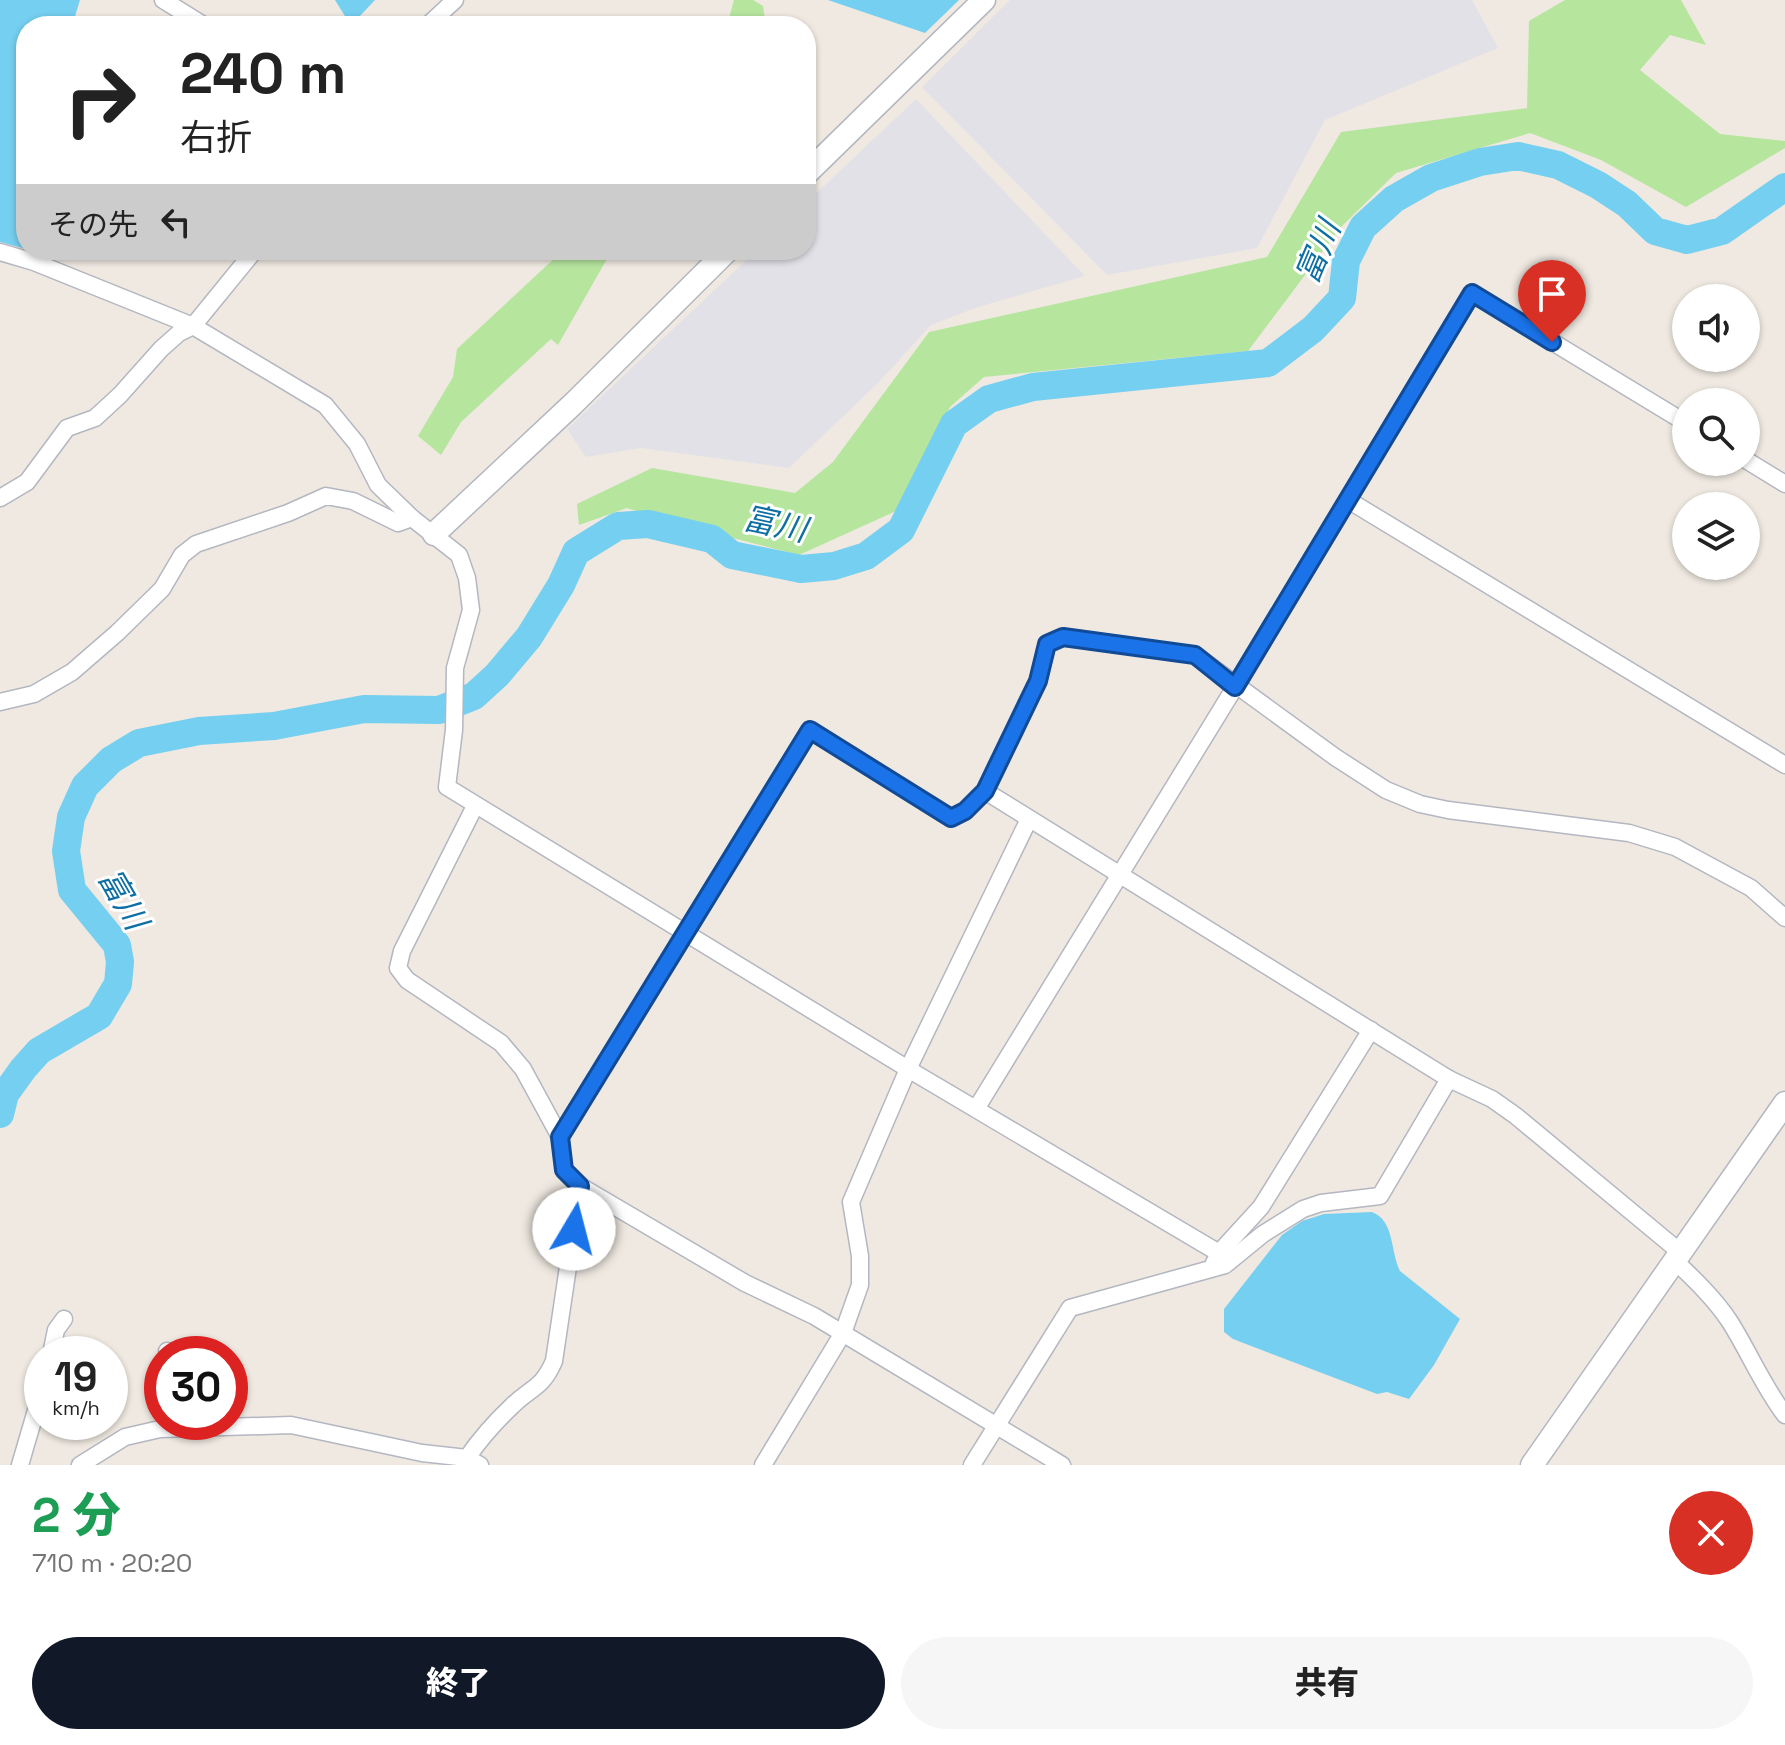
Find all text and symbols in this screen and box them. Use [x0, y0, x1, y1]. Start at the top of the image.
text: 240 m [180, 38, 346, 109]
icon: right [48, 48, 152, 152]
text: 右折 [180, 115, 252, 161]
icon: left [154, 200, 198, 244]
text: その先 [48, 205, 138, 244]
water label: 富川 [1287, 212, 1350, 289]
pin [1518, 260, 1586, 342]
icon: arrive [1530, 272, 1574, 316]
map controls [1672, 284, 1760, 580]
button: sound [1672, 284, 1760, 372]
button: search [1672, 388, 1760, 476]
button: layers [1672, 492, 1760, 580]
water label: 富川 [740, 498, 813, 551]
water label: 富川 [90, 861, 158, 939]
position arrow [532, 1187, 616, 1271]
speed limit sign: 30 [144, 1336, 248, 1440]
text: 19 [55, 1352, 97, 1403]
text: km/h [52, 1395, 100, 1421]
text: 2 分 [32, 1485, 121, 1546]
button: close [1669, 1491, 1753, 1575]
text: 710 m · 20:20 [32, 1546, 192, 1580]
button: 終了 [32, 1637, 885, 1729]
button: 共有 [901, 1637, 1753, 1729]

